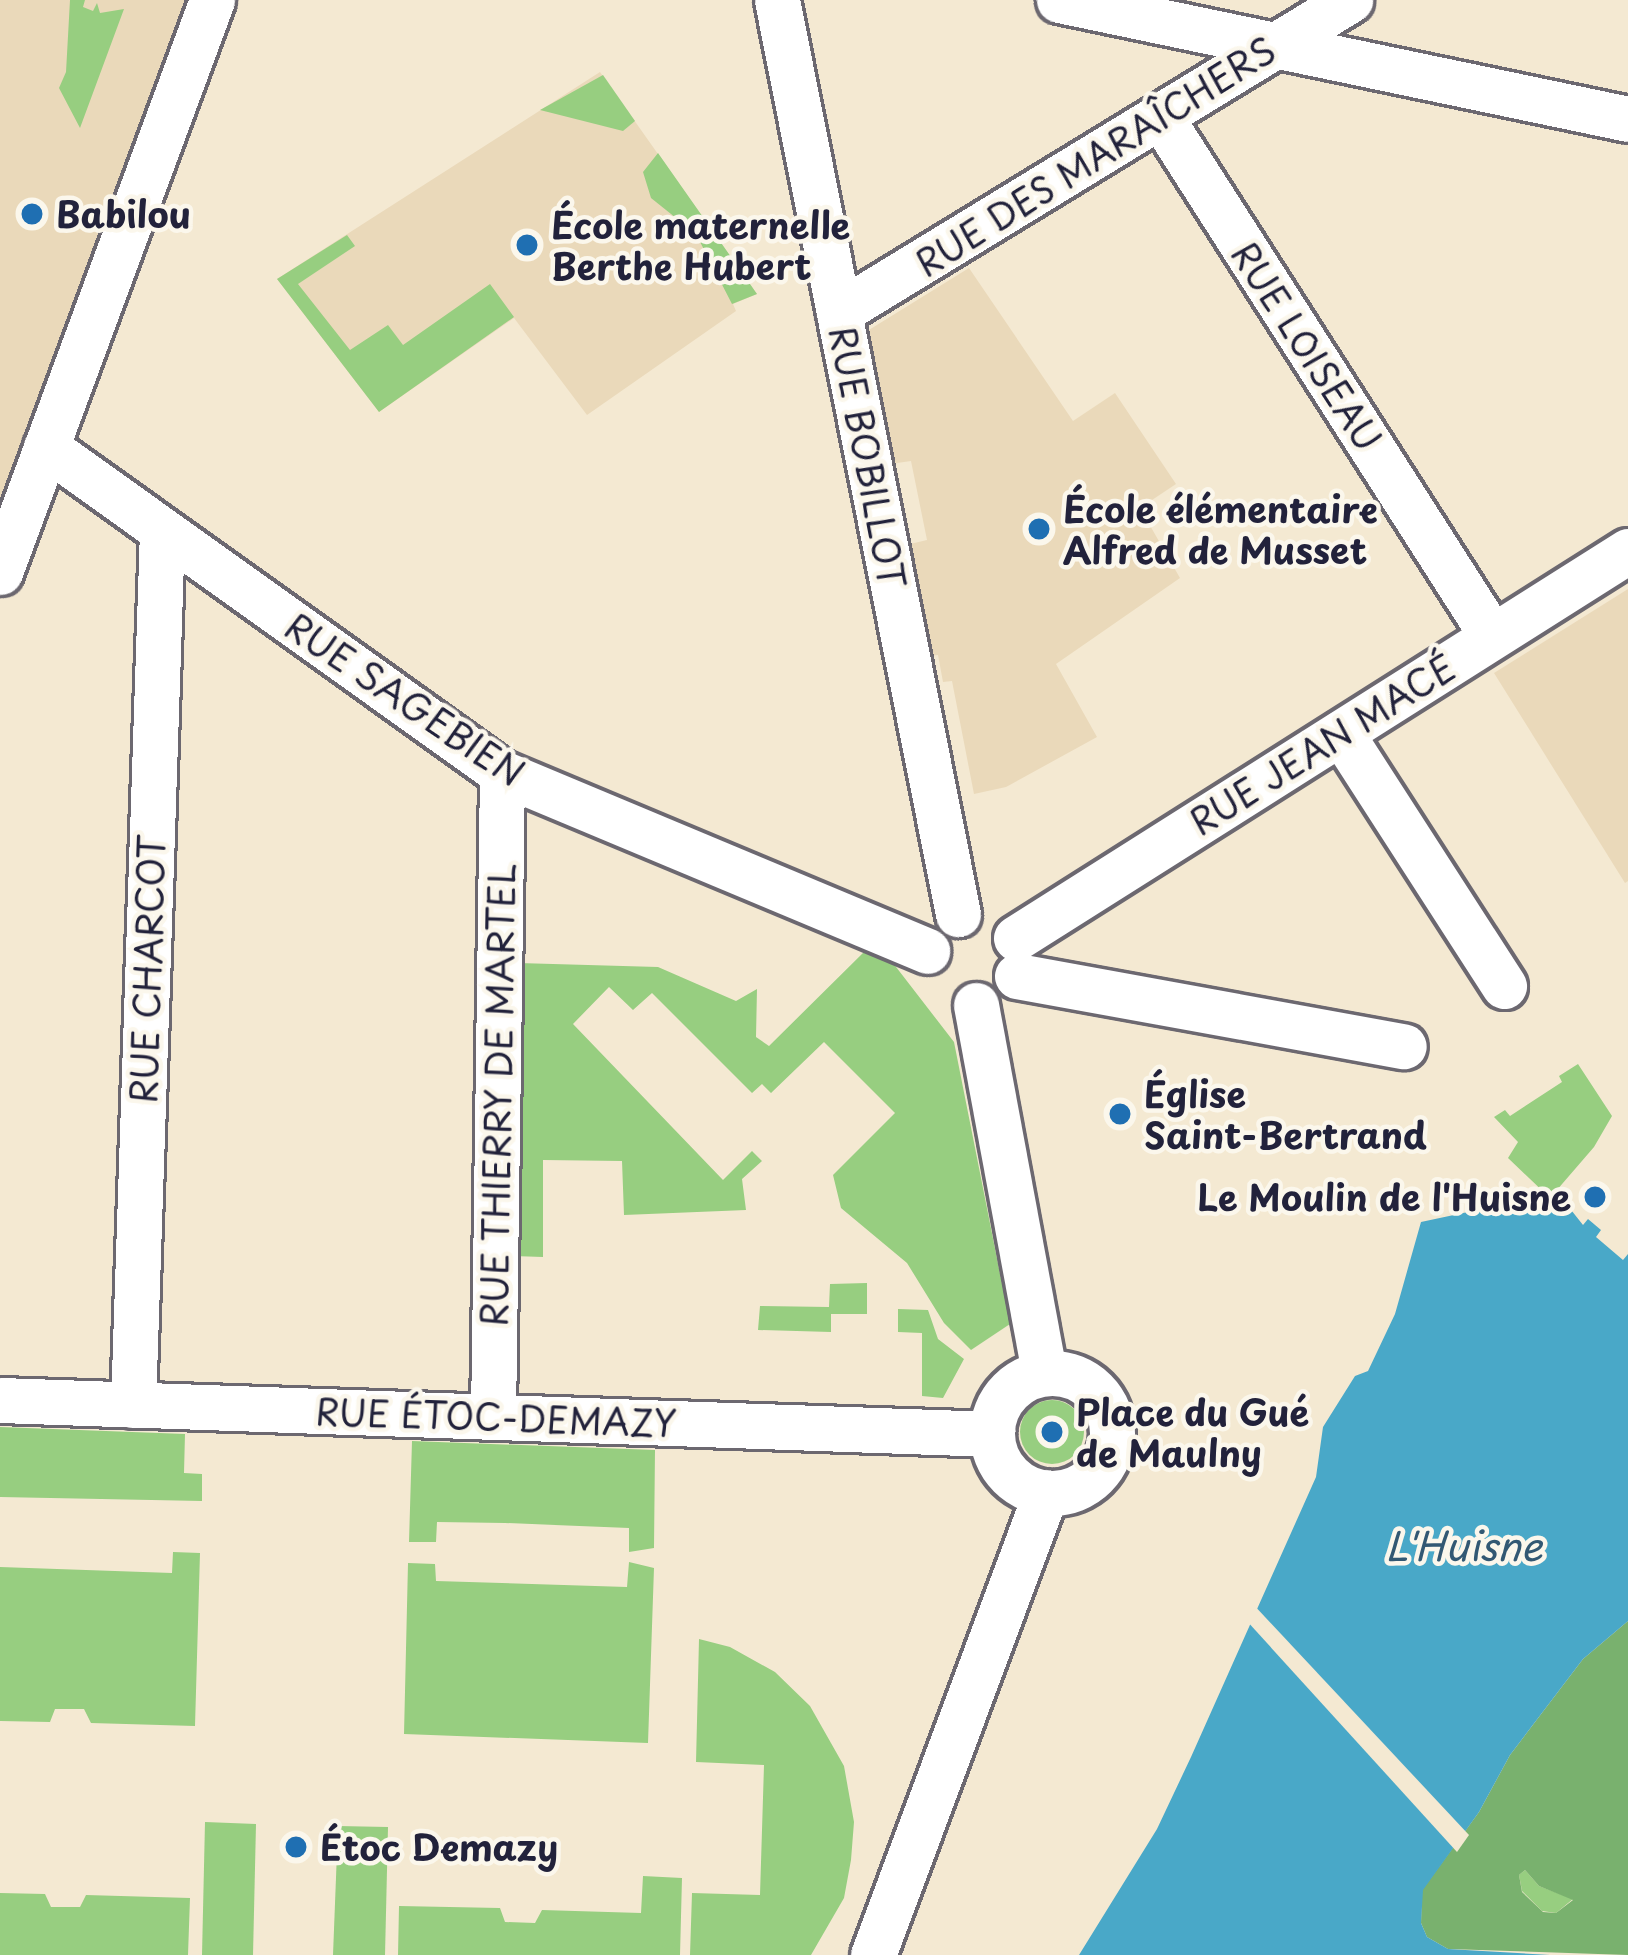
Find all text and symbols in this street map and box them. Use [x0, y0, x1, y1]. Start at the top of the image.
street label: RUE DES MARAÎCHERS [904, 25, 1286, 287]
place label: Babilou [56, 192, 191, 236]
marker: Babilou [19, 201, 45, 227]
place label: École maternelle Berthe Hubert [551, 202, 852, 287]
marker: École maternelle Berthe Hubert [514, 232, 540, 258]
street label: RUE LOISEAU [1223, 232, 1391, 460]
street label: RUE BOBILLOT [821, 320, 915, 594]
place label: École élémentaire Alfred de Musset [1063, 486, 1382, 571]
marker: École élémentaire Alfred de Musset [1026, 516, 1052, 542]
street label: RUE SAGEBIEN [276, 603, 534, 795]
street label: RUE JEAN MACÉ [1180, 644, 1464, 844]
street label: RUE CHARCOT [121, 831, 173, 1107]
street label: RUE THIERRY DE MARTEL [471, 862, 523, 1328]
place label: Église Saint-Bertrand [1144, 1071, 1427, 1156]
marker: Église Saint-Bertrand [1107, 1101, 1133, 1127]
place label: Le Moulin de l'Huisne [1194, 1175, 1571, 1219]
marker: Le Moulin de l'Huisne [1582, 1184, 1608, 1210]
street label: RUE ÉTOC-DEMAZY [314, 1389, 678, 1445]
place label: Place du Gué de Maulny [1076, 1389, 1312, 1474]
marker: Place du Gué de Maulny [1039, 1419, 1065, 1445]
water label: L'Huisne [1385, 1522, 1543, 1568]
place label: Étoc Demazy [320, 1825, 559, 1869]
marker: Étoc Demazy [283, 1834, 309, 1860]

